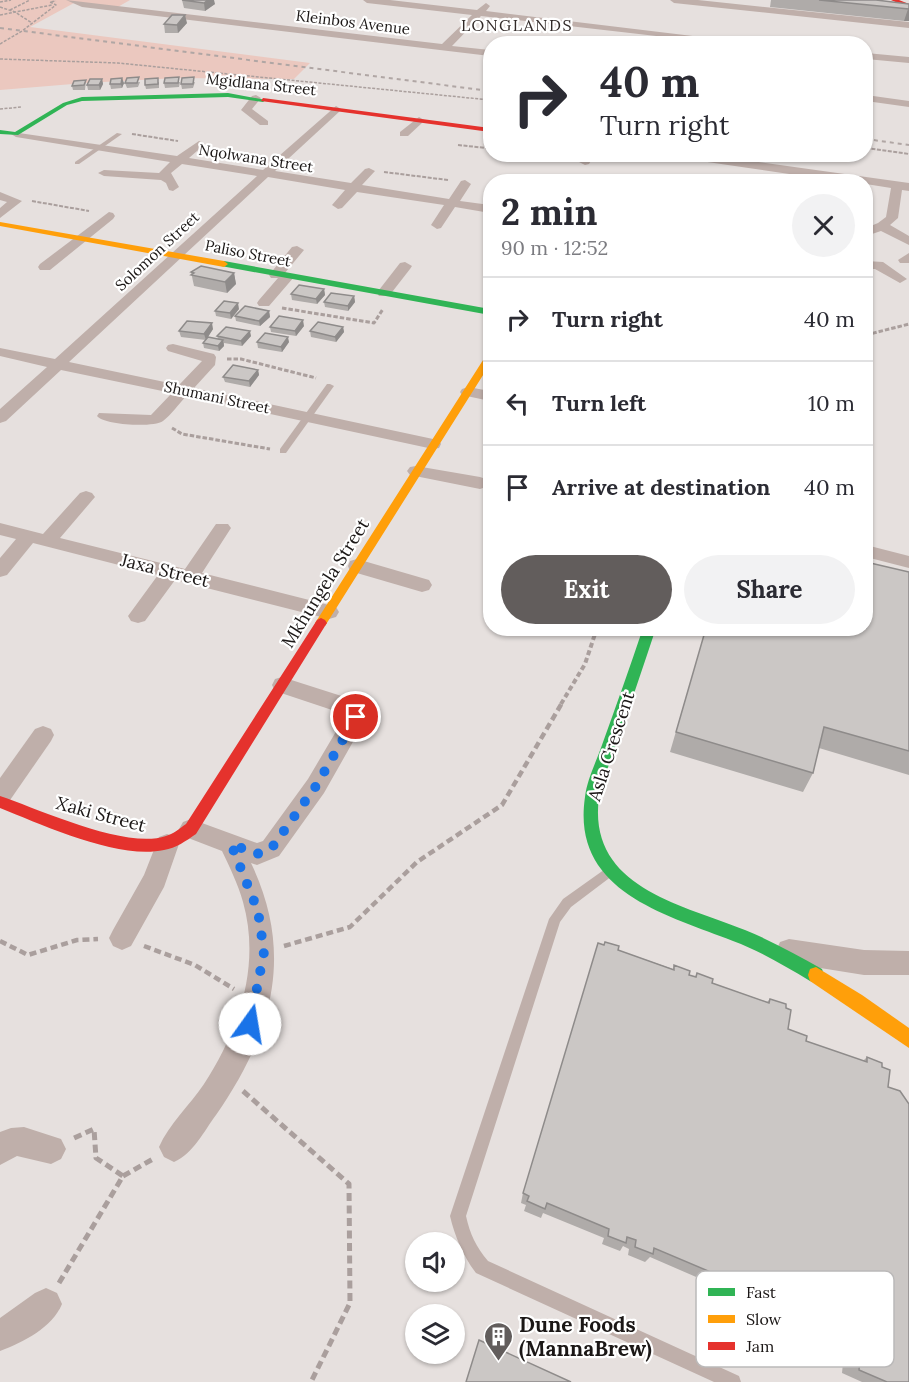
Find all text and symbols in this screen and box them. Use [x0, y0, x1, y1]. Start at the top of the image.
street label: Kleinbos Avenue [295, 6, 411, 38]
district label: LONGLANDS [461, 15, 573, 35]
text: 40 m [600, 55, 699, 109]
icon: right [501, 60, 579, 138]
street label: Mgidlana Street [205, 69, 317, 99]
text: Turn right [600, 108, 729, 142]
street label: Nqolwana Street [197, 140, 315, 176]
text: 2 min [501, 189, 598, 235]
button: close [792, 194, 855, 257]
street label: Solomon Street [111, 207, 203, 295]
street label: Paliso Street [203, 235, 293, 271]
text: 90 m · 12:52 [501, 235, 608, 260]
icon: right [501, 303, 534, 336]
text: Turn right [552, 305, 663, 333]
text: 40 m [804, 305, 855, 333]
street label: Shumani Street [163, 377, 272, 417]
icon: left [501, 387, 534, 420]
text: Turn left [552, 389, 646, 417]
text: 10 m [808, 389, 855, 417]
icon: arrive [501, 471, 534, 504]
text: Arrive at destination [552, 473, 770, 501]
text: 40 m [804, 473, 855, 501]
street label: Mkhungela Street [276, 514, 374, 652]
street label: Jaxa Street [117, 548, 212, 592]
button: Exit [501, 555, 672, 624]
button: Share [684, 555, 855, 624]
street label: Asla Crescent [582, 688, 640, 805]
pin [330, 691, 381, 742]
icon: arrive [339, 700, 372, 733]
street label: Xaki Street [54, 791, 148, 837]
position arrow [218, 992, 282, 1056]
map controls [405, 1232, 465, 1364]
button: sound [405, 1232, 465, 1292]
legend [696, 1271, 894, 1367]
text: Fast [746, 1282, 777, 1302]
button: layers [405, 1304, 465, 1364]
text: Slow [746, 1309, 782, 1329]
place label: Dune Foods (MannaBrew) [519, 1311, 652, 1362]
building icon: Dune Foods (MannaBrew) [482, 1320, 514, 1362]
text: Jam [745, 1336, 774, 1356]

